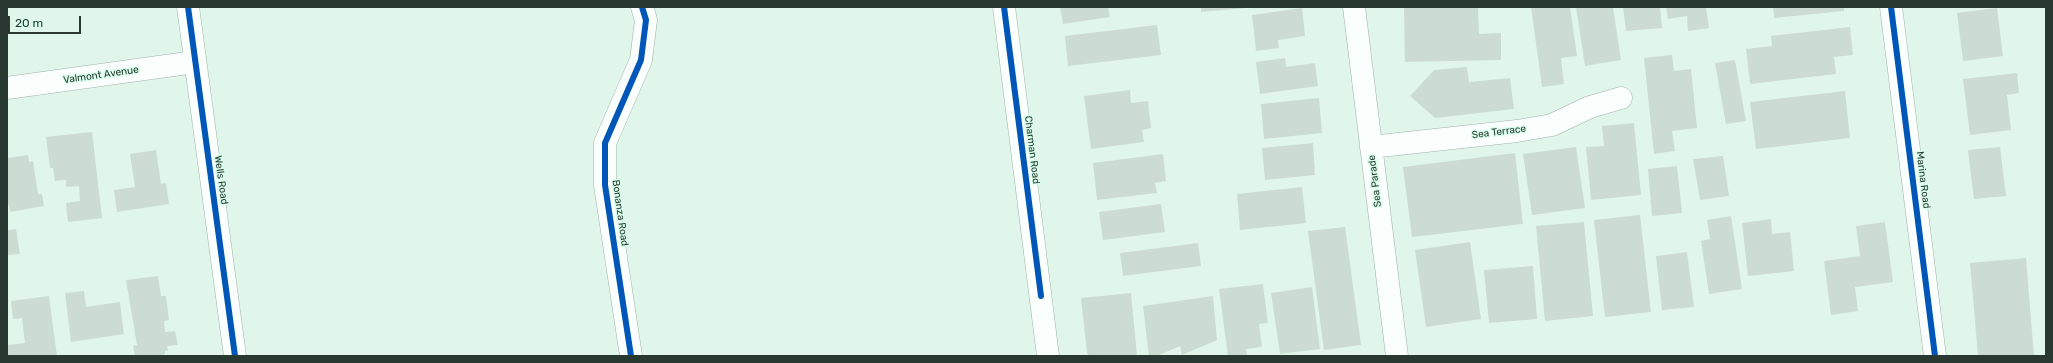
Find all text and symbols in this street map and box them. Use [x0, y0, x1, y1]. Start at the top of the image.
scale bar [10, 8, 83, 34]
text: 20 m [15, 16, 43, 30]
street label: Valmont Avenue [63, 64, 139, 86]
street label: Charman Road [1022, 115, 1042, 185]
street label: Sea Terrace [1471, 123, 1527, 141]
street label: Marina Road [1914, 151, 1932, 209]
street label: Sea Parade [1366, 154, 1384, 208]
street label: Wells Road [212, 155, 230, 205]
street label: Bonanza Road [609, 179, 631, 247]

